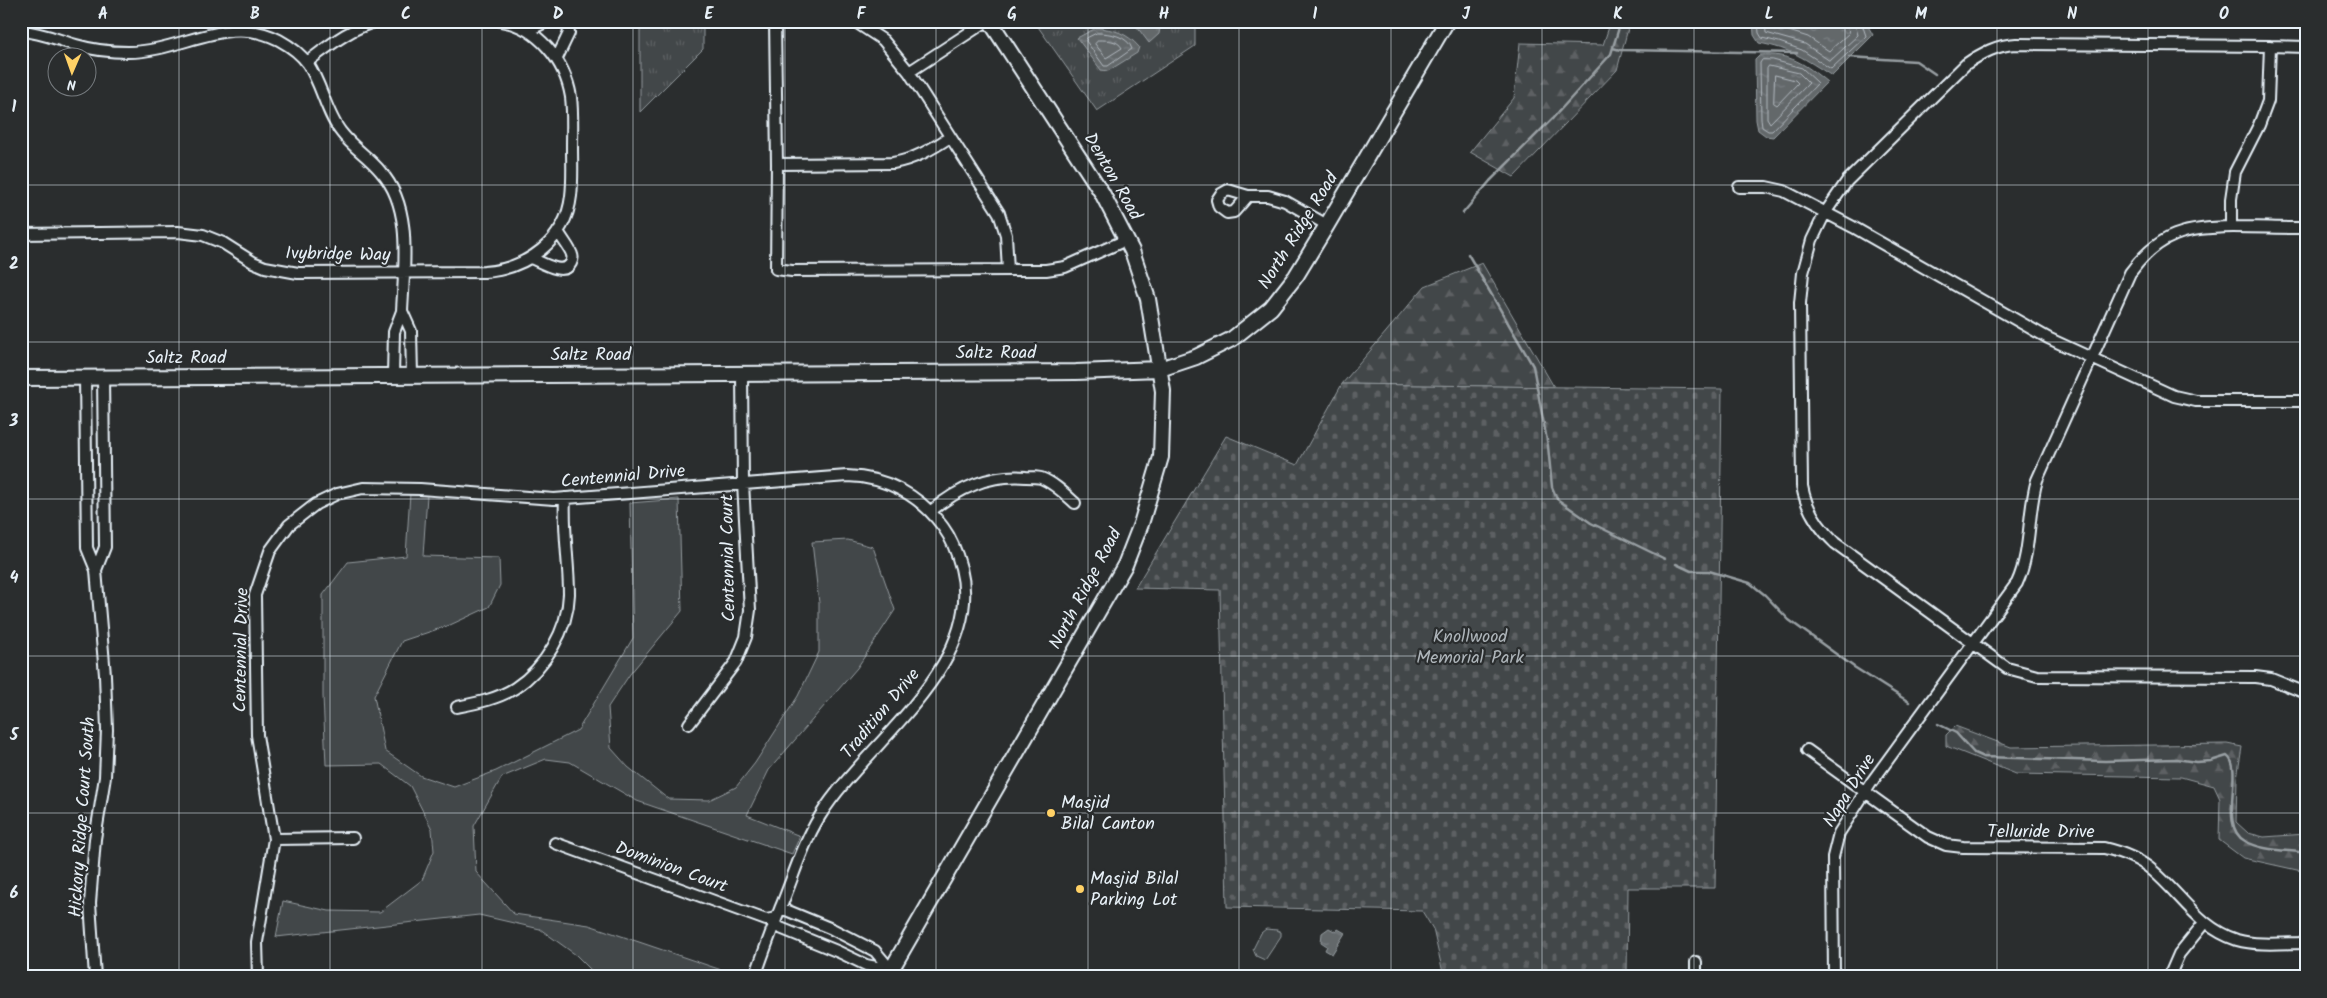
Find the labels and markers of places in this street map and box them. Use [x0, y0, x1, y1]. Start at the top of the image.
place label: Masjid Bilal Canton [1061, 789, 1155, 839]
marker: Masjid Bilal Canton [1045, 807, 1057, 819]
place label: Masjid Bilal Parking Lot [1090, 865, 1179, 915]
marker: Masjid Bilal Parking Lot [1074, 883, 1086, 895]

